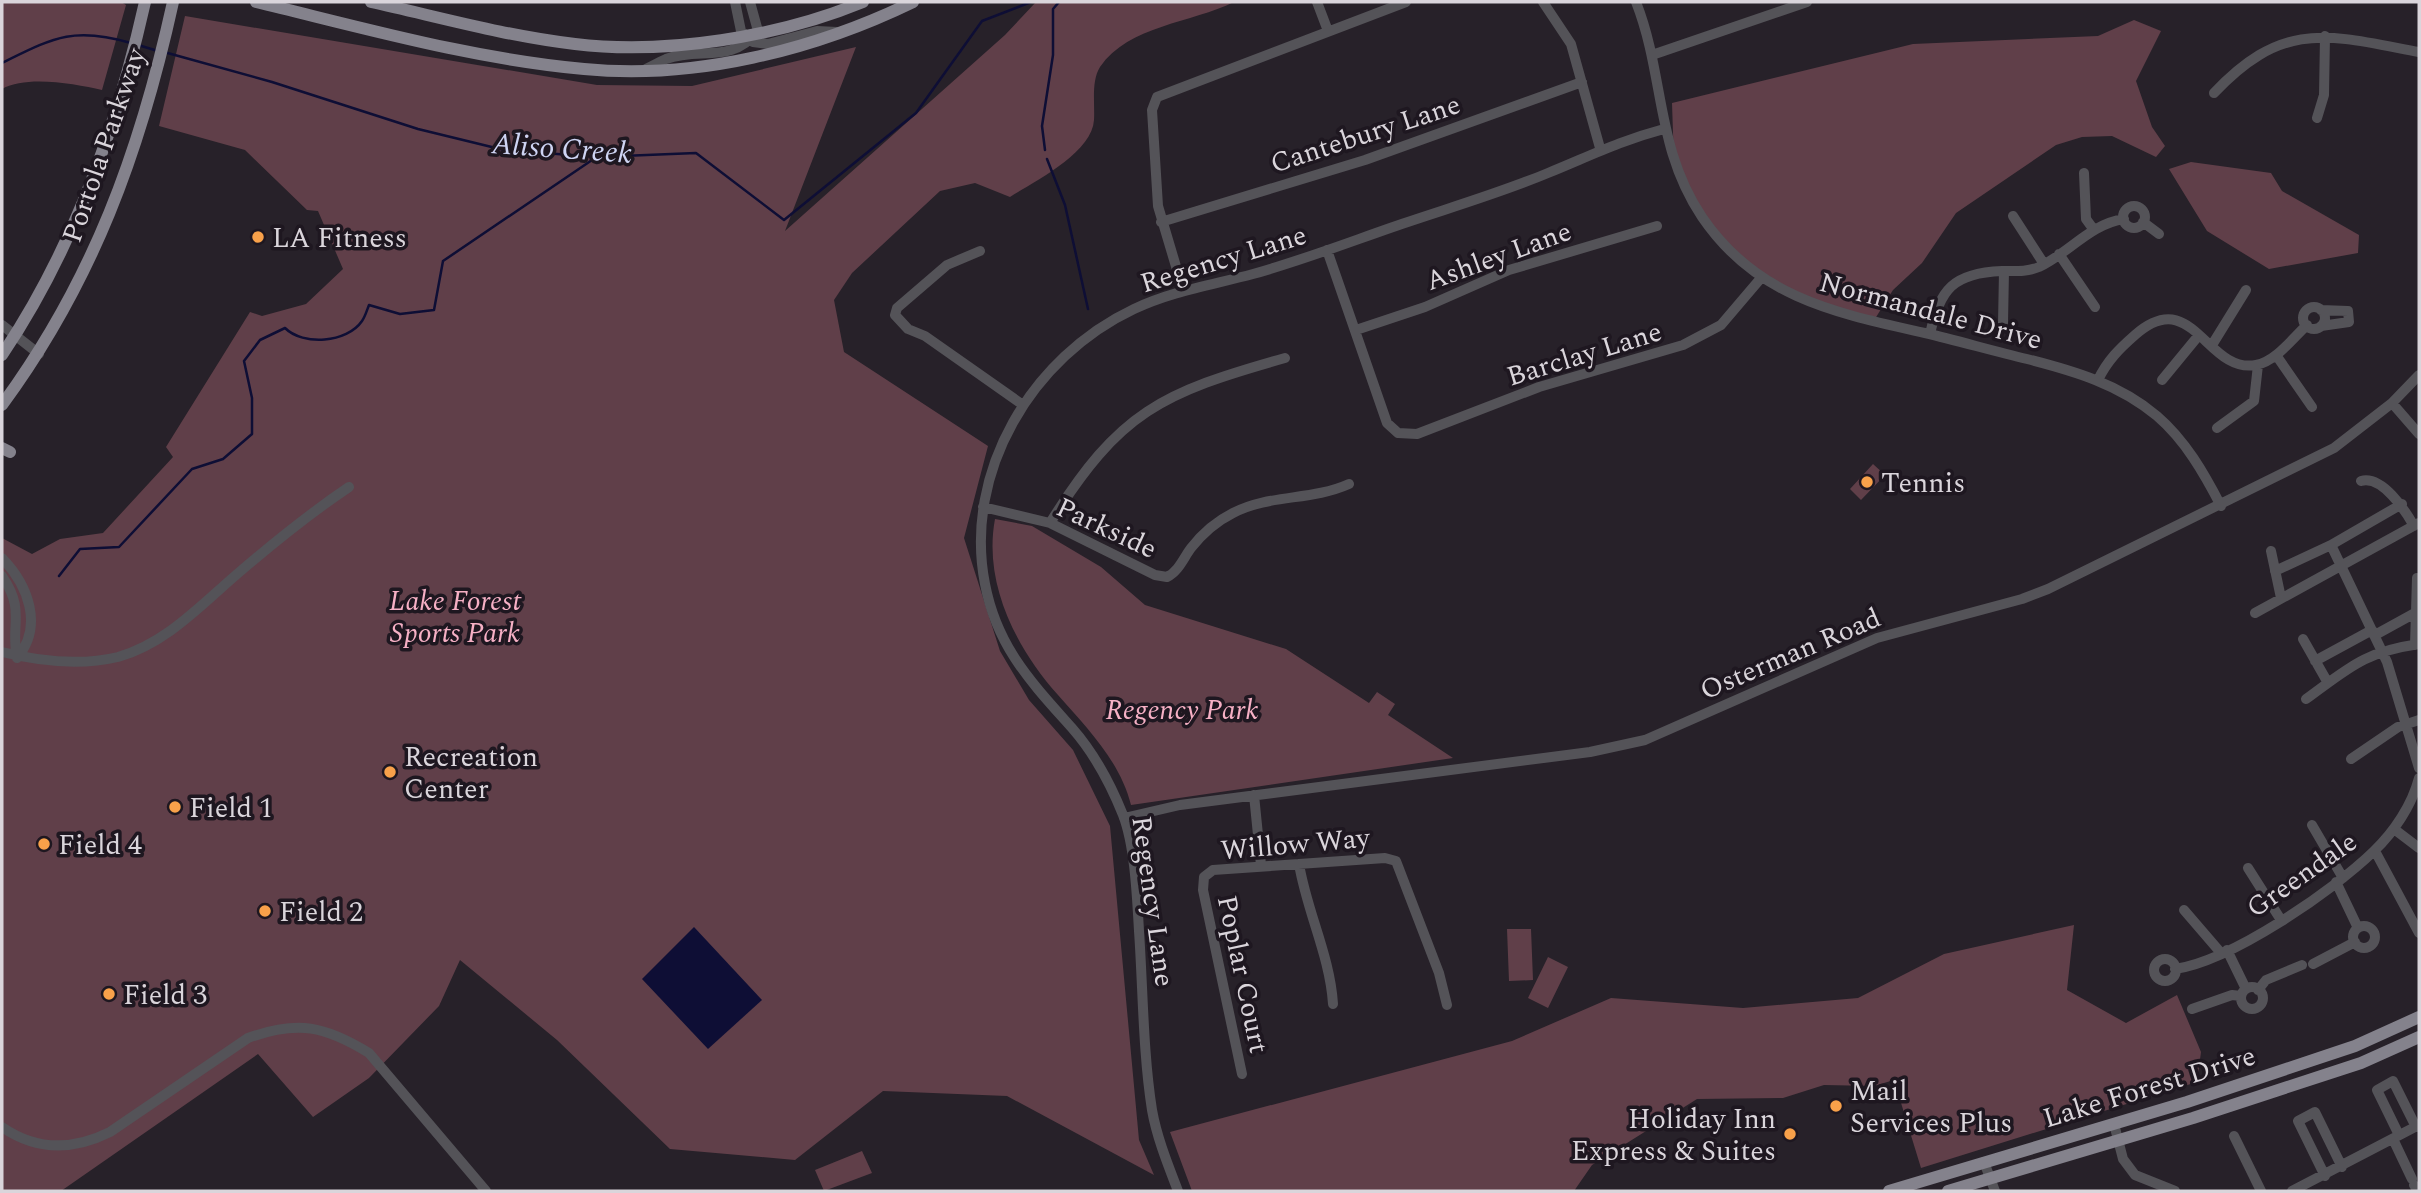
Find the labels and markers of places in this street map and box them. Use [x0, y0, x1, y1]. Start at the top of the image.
place label: LA Fitness [272, 217, 407, 260]
marker: LA Fitness [250, 229, 266, 245]
place label: Tennis [1881, 462, 1965, 505]
marker: Tennis [1859, 474, 1875, 490]
place label: Recreation Center [404, 736, 538, 811]
marker: Recreation Center [382, 764, 398, 780]
place label: Field 1 [189, 787, 273, 830]
marker: Field 1 [167, 799, 183, 815]
place label: Field 4 [58, 824, 142, 867]
marker: Field 4 [36, 836, 52, 852]
place label: Field 2 [279, 891, 363, 934]
marker: Field 2 [257, 903, 273, 919]
place label: Field 3 [123, 974, 207, 1017]
marker: Field 3 [101, 986, 117, 1002]
place label: Mail Services Plus [1850, 1070, 2012, 1145]
place label: Holiday Inn Express & Suites [1571, 1098, 1776, 1173]
marker: Mail Services Plus [1828, 1098, 1844, 1114]
marker: Holiday Inn Express & Suites [1782, 1126, 1798, 1142]

